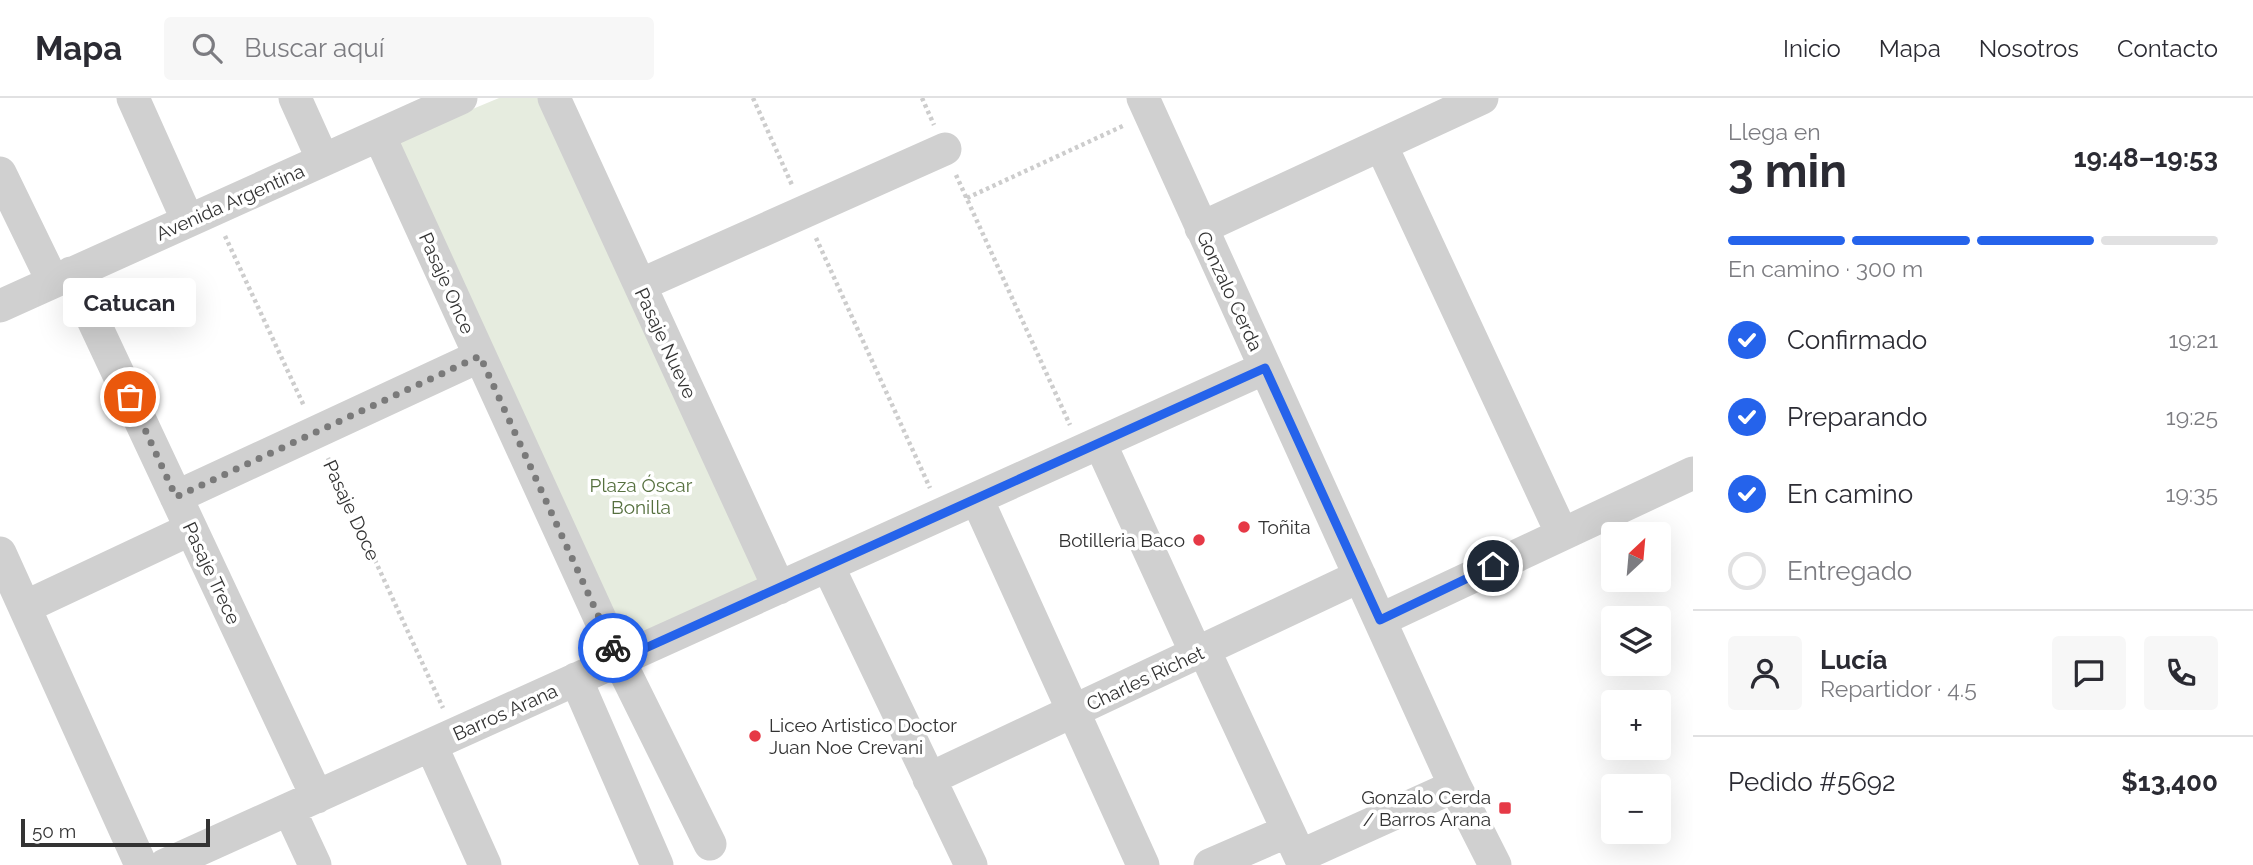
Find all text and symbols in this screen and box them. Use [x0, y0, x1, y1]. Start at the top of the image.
search box [164, 17, 654, 80]
text: Mapa [35, 29, 122, 68]
icon: search [188, 29, 226, 67]
text: Buscar aquí [244, 33, 384, 63]
text: Inicio [1783, 34, 1841, 63]
text: Mapa [1879, 34, 1941, 63]
text: Nosotros [1979, 34, 2079, 63]
text: Contacto [2117, 34, 2218, 63]
text: Llega en [1728, 118, 1821, 145]
text: 19:48–19:53 [2074, 143, 2218, 173]
text: 3 min [1728, 144, 1847, 198]
street label: Avenida Argentina [152, 159, 308, 245]
street label: Gonzalo Cerda [1193, 228, 1267, 354]
street label: Pasaje Once [415, 229, 479, 337]
text: En camino · 300 m [1728, 255, 1923, 282]
callout: Catucan [64, 278, 196, 327]
street label: Pasaje Nueve [631, 284, 701, 402]
text: Catucan [84, 289, 175, 316]
icon: check [1728, 321, 1766, 359]
text: Confirmado [1787, 325, 1927, 355]
text: 19:21 [2169, 326, 2218, 353]
pin [100, 367, 160, 427]
icon: bag [111, 378, 149, 416]
icon: check [1728, 398, 1766, 436]
text: Preparando [1787, 402, 1927, 432]
text: 19:25 [2166, 403, 2218, 430]
street label: Pasaje Doce [319, 456, 385, 564]
park label: Plaza Óscar Bonilla [590, 474, 693, 518]
icon: check [1728, 475, 1766, 513]
text: En camino [1787, 479, 1913, 509]
text: 19:35 [2166, 480, 2218, 507]
place label: Toñita [1258, 516, 1311, 538]
street label: Pasaje Trece [179, 518, 245, 628]
marker: Toñita [1236, 519, 1252, 535]
north arrow [1601, 522, 1671, 592]
map controls [1601, 522, 1671, 844]
place label: Botilleria Baco [1059, 529, 1185, 551]
marker: Botilleria Baco [1191, 532, 1207, 548]
pin [1463, 536, 1523, 596]
icon: home [1474, 547, 1512, 585]
text: Entregado [1787, 556, 1912, 586]
button: layers [1601, 606, 1671, 676]
courier [578, 613, 648, 683]
icon: bike [594, 629, 632, 667]
button: person [1728, 636, 1802, 710]
button: chat [2052, 636, 2126, 710]
button: phone [2144, 636, 2218, 710]
street label: Charles Richet [1083, 641, 1208, 715]
text: Lucía [1820, 645, 1887, 675]
text: Repartidor · 4.5 [1820, 675, 1977, 702]
street label: Barros Arana [449, 679, 561, 745]
button: + [1601, 690, 1671, 760]
place label: Liceo Artistico Doctor Juan Noe Crevani [769, 714, 957, 758]
marker: Liceo Artistico Doctor Juan Noe Crevani [747, 728, 763, 744]
text: Pedido #5692 [1728, 767, 1896, 797]
text: $13,400 [2121, 767, 2218, 797]
button: − [1601, 774, 1671, 844]
place label: Gonzalo Cerda / Barros Arana [1361, 786, 1491, 830]
marker: Gonzalo Cerda / Barros Arana [1497, 800, 1513, 816]
scale bar [21, 816, 210, 848]
text: 50 m [32, 820, 76, 842]

